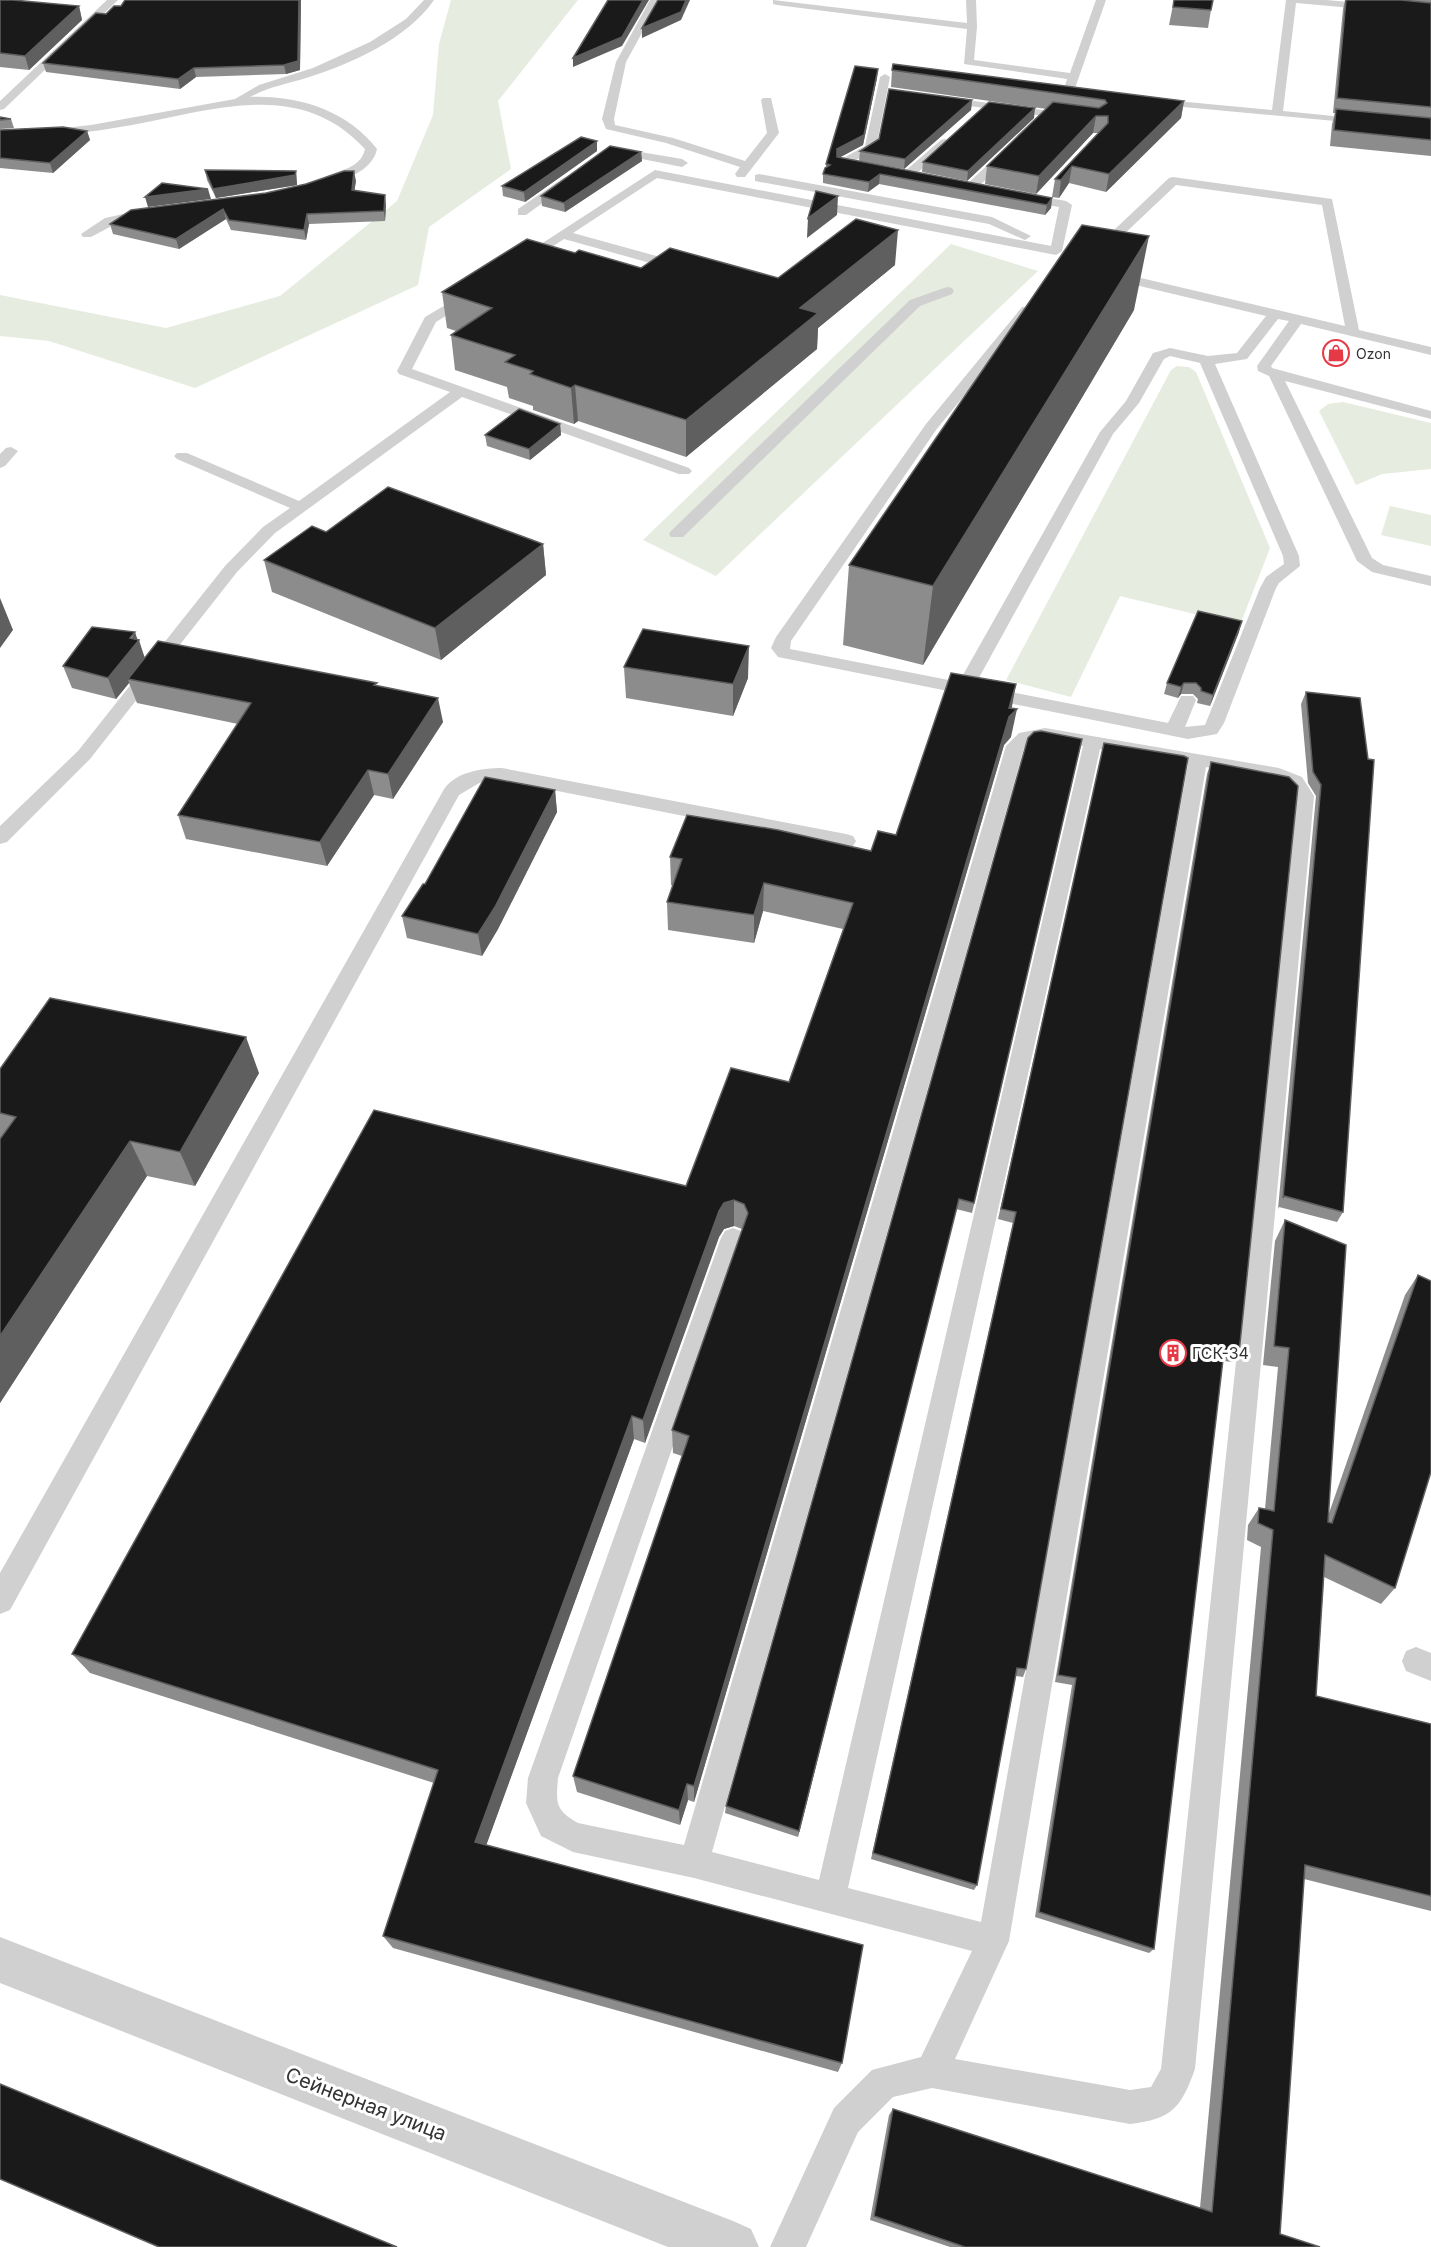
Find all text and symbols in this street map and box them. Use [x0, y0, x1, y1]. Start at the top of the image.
shop icon: Ozon [1321, 338, 1351, 368]
place label: Ozon [1356, 345, 1391, 362]
building icon: ГСК-34 [1158, 1338, 1188, 1368]
place label: ГСК-34 [1192, 1343, 1249, 1363]
street label: Сейнерная улица [282, 2062, 450, 2146]

